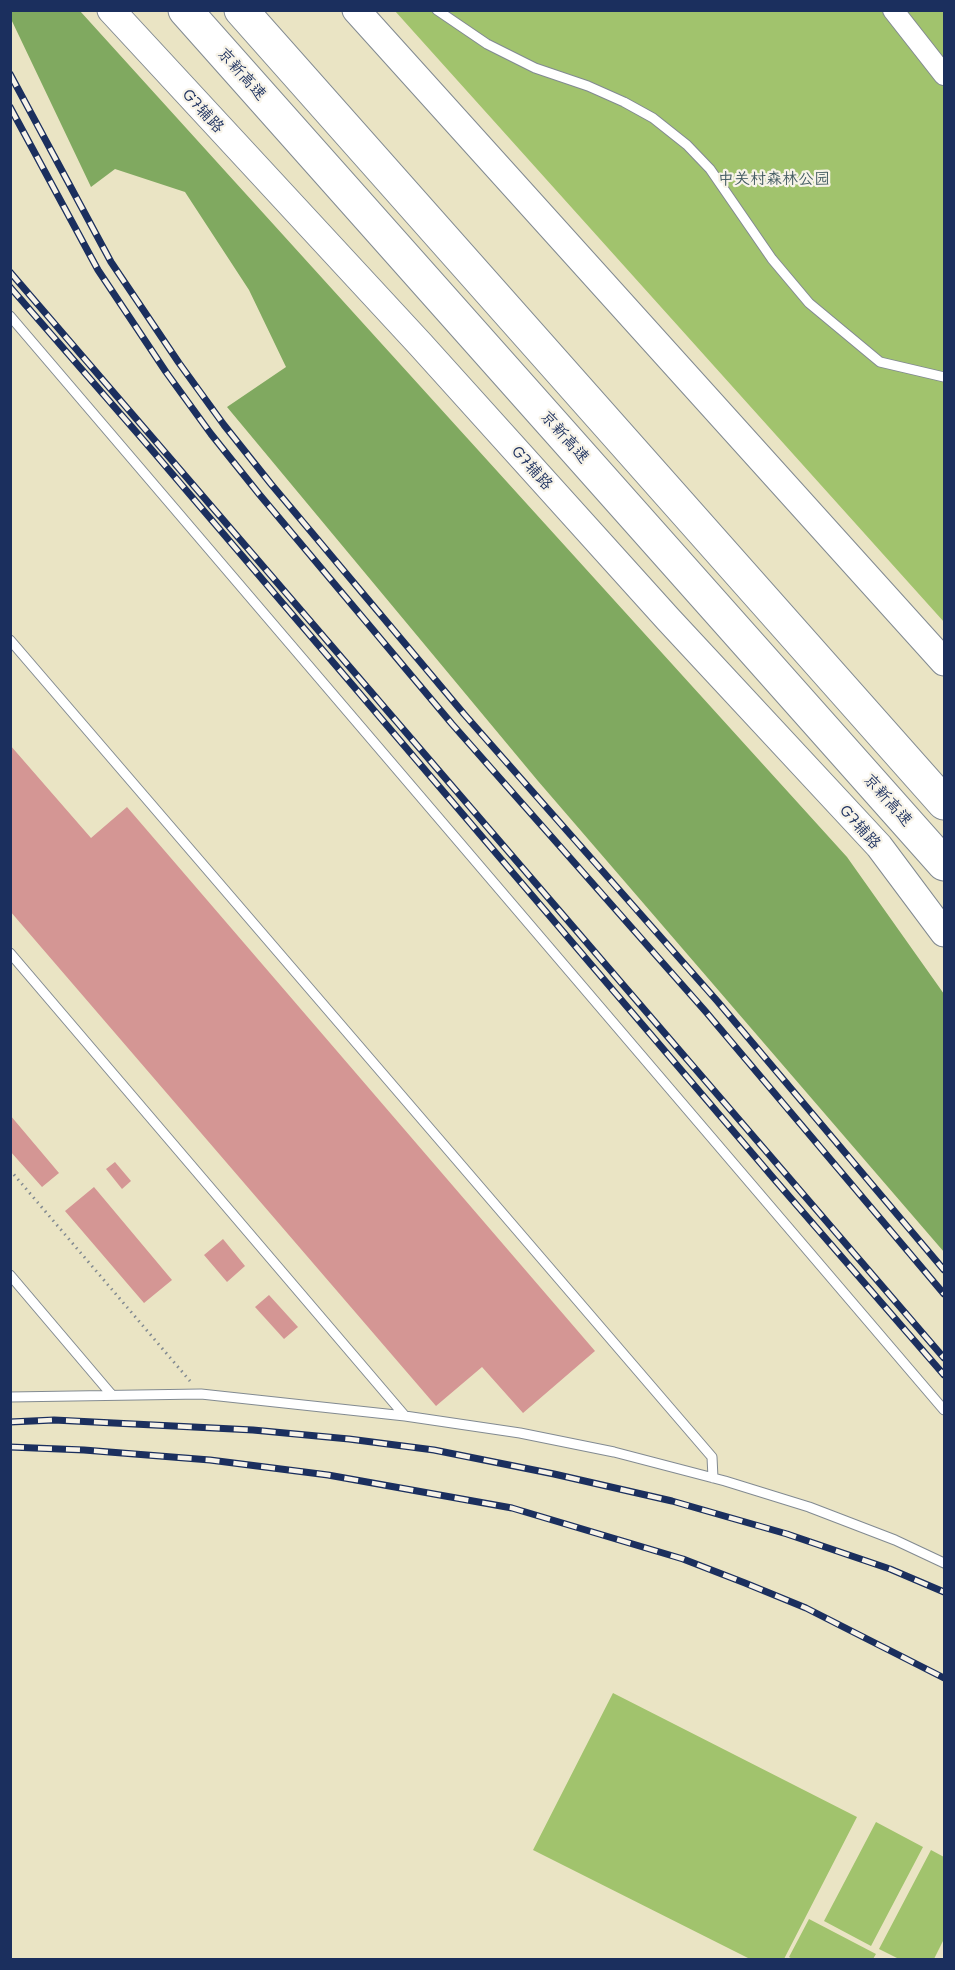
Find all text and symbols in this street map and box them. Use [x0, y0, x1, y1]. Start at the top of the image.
street label: 京新高速 [213, 44, 271, 104]
street label: G7辅路 [178, 85, 228, 137]
park label: 中关村森林公园 [718, 169, 830, 189]
street label: 京新高速 [536, 407, 594, 467]
street label: G7辅路 [507, 442, 557, 494]
street label: 京新高速 [859, 770, 917, 830]
street label: G7辅路 [835, 801, 885, 853]

